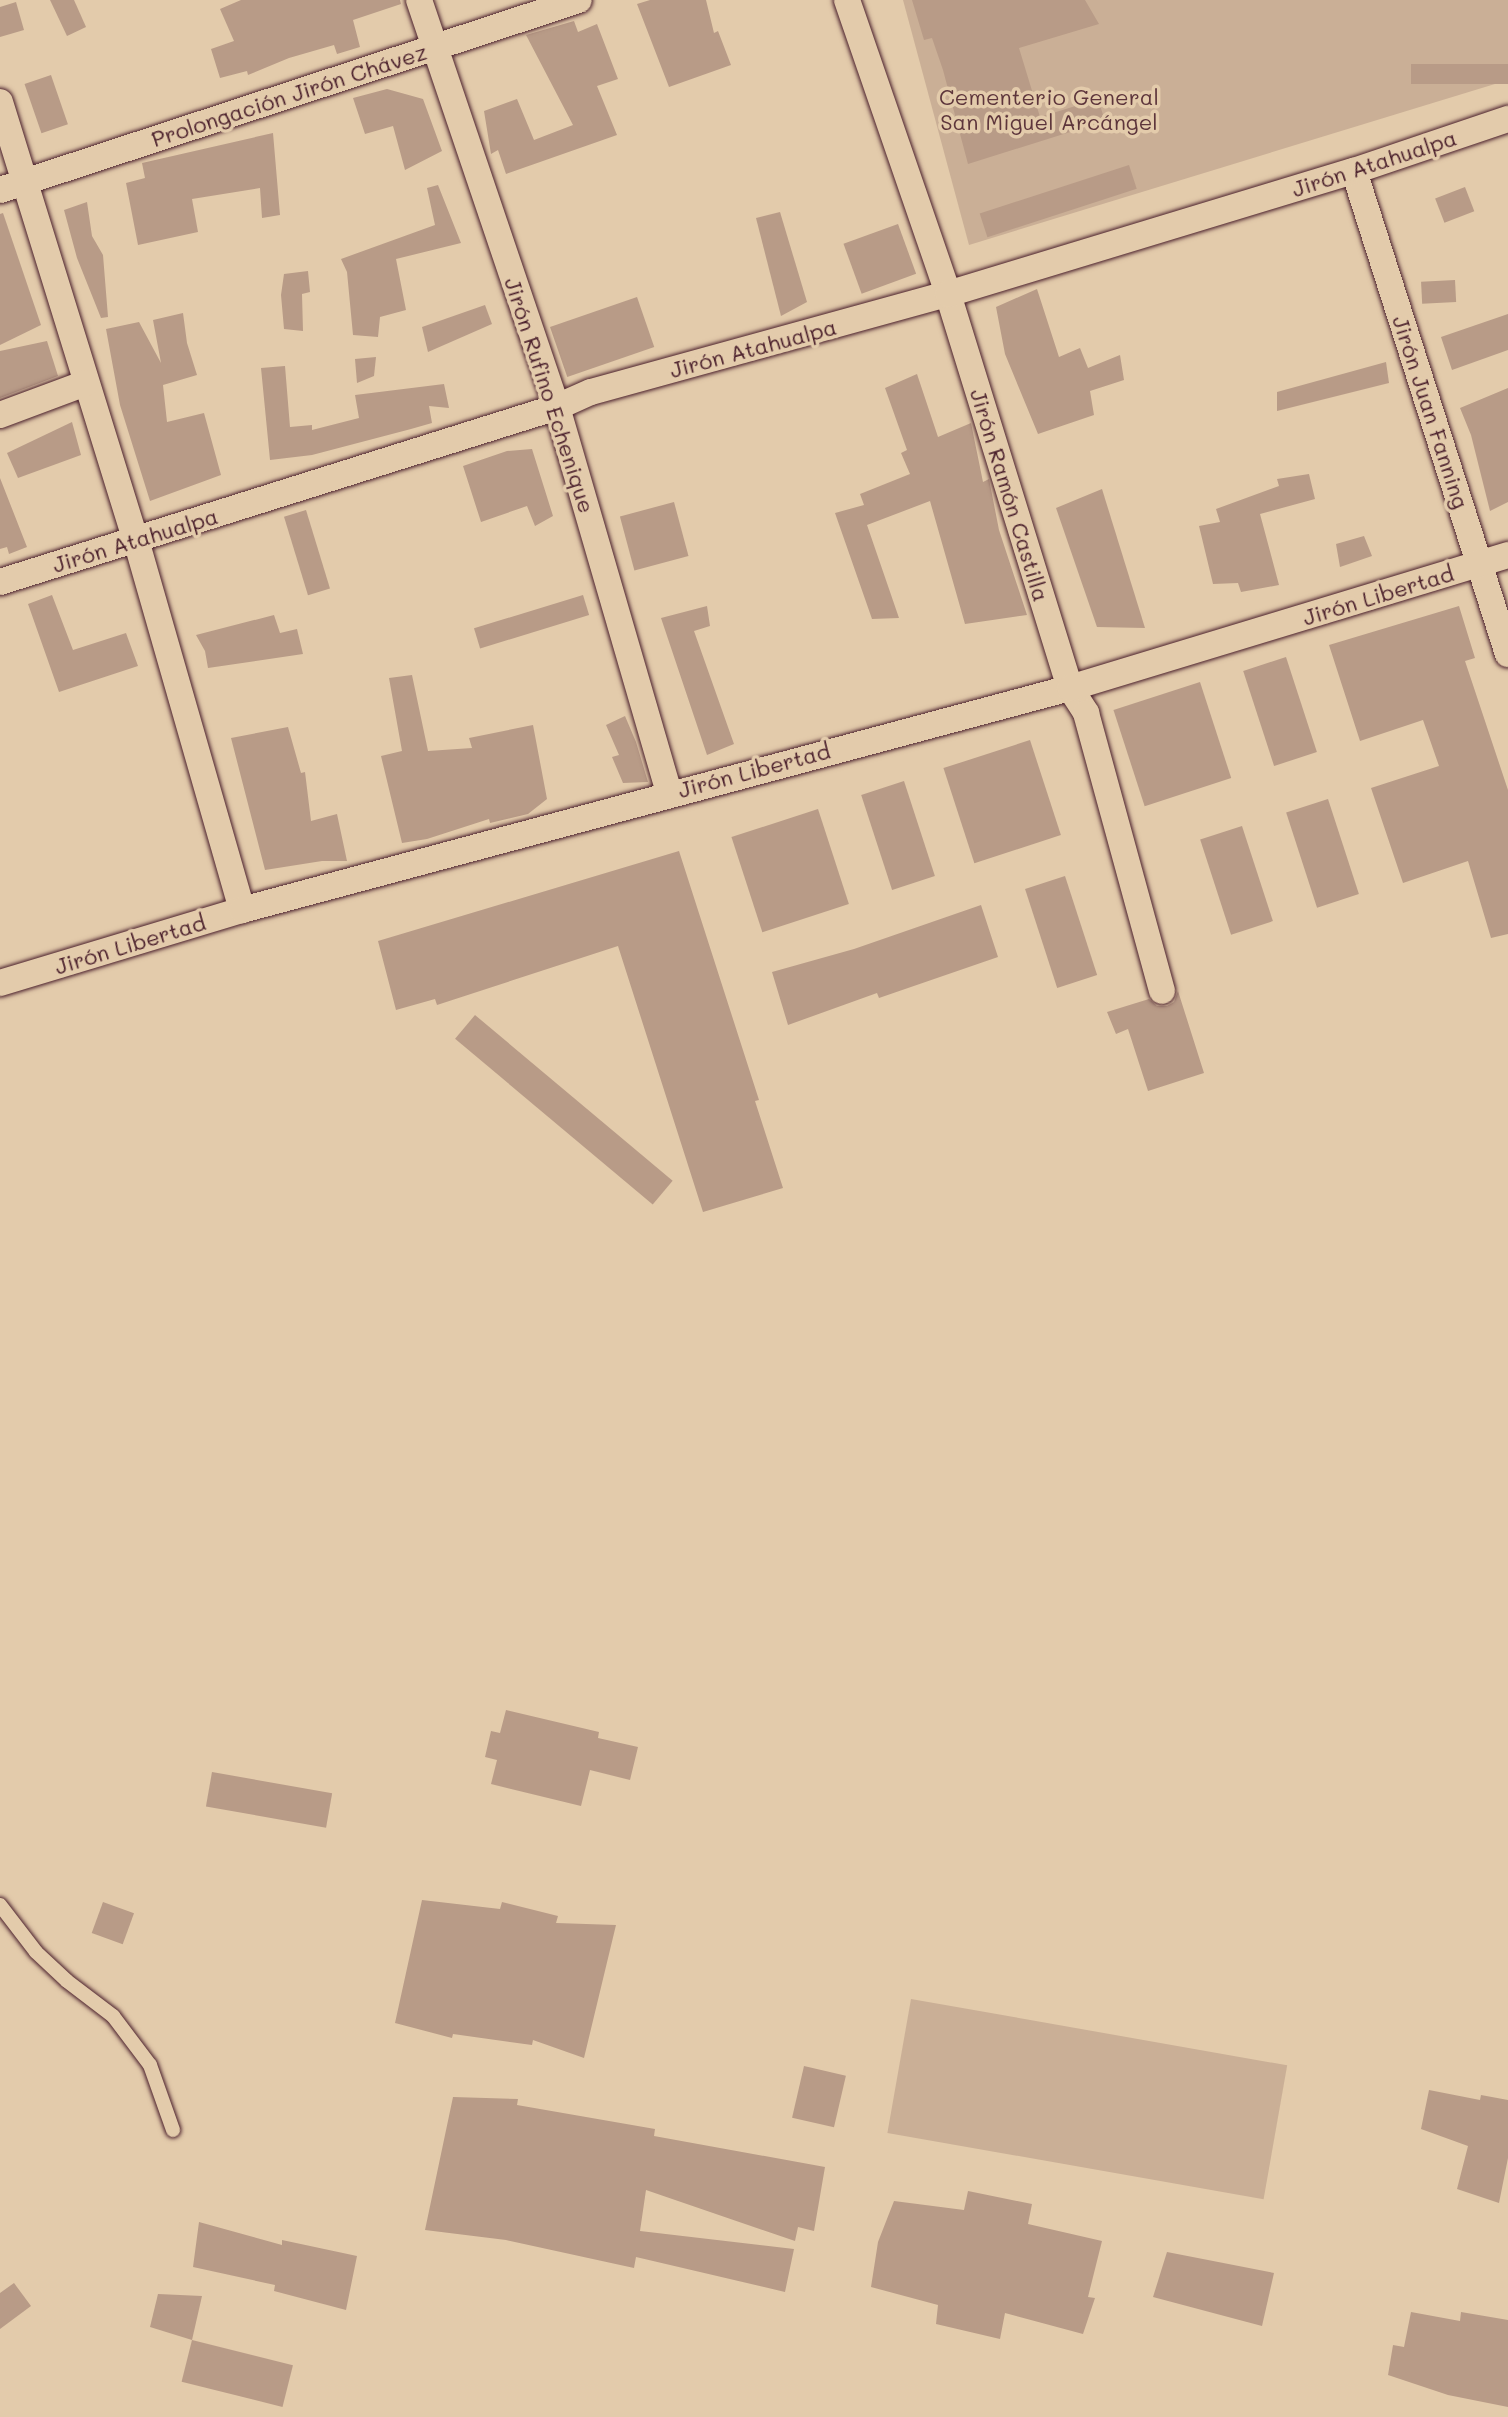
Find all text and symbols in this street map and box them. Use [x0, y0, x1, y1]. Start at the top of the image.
street label: Prolongación Jirón Chávez [148, 38, 430, 152]
park label: Cementerio General San Miguel Arcángel [939, 83, 1159, 134]
street label: Jirón Atahualpa [1288, 124, 1460, 202]
street label: Jirón Rufino Echenique [499, 274, 601, 516]
street label: Jirón Juan Fanning [1387, 312, 1475, 512]
street label: Jirón Atahualpa [667, 313, 839, 383]
street label: Jirón Ramón Castilla [965, 385, 1055, 605]
street label: Jirón Atahualpa [49, 502, 221, 578]
street label: Jirón Libertad [1299, 560, 1457, 630]
street label: Jirón Libertad [675, 737, 833, 803]
street label: Jirón Libertad [51, 909, 209, 979]

